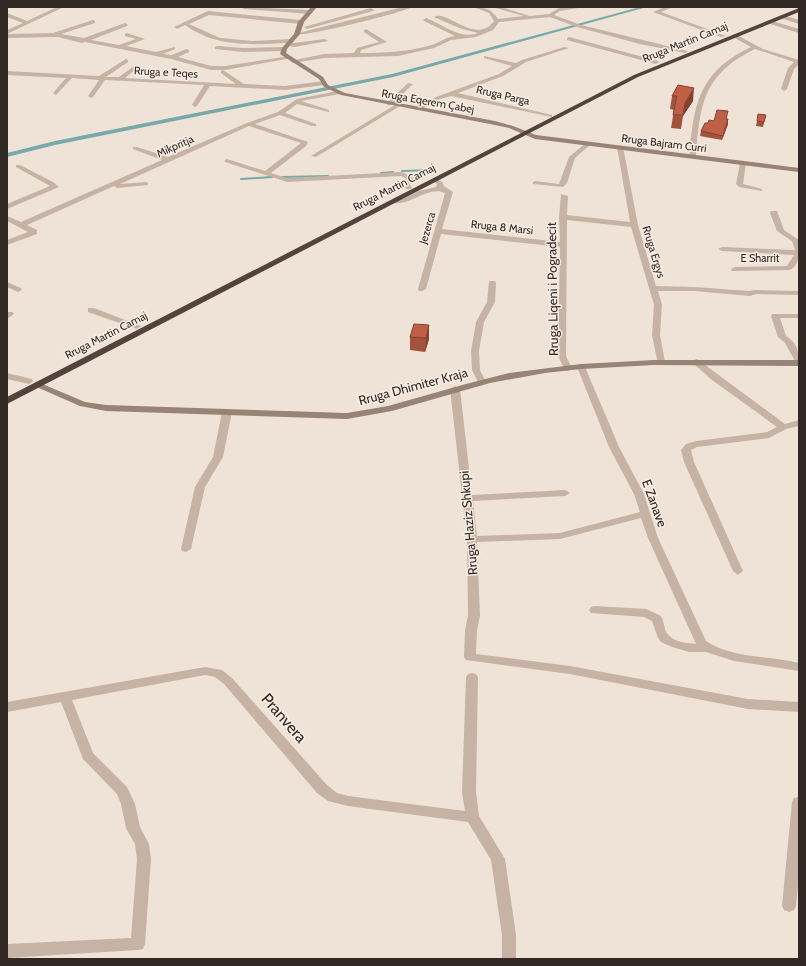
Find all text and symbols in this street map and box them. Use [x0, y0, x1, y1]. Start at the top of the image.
street label: Rruga Martin Camaj [640, 19, 730, 65]
street label: Rruga e Teqes [134, 63, 199, 81]
street label: Rruga Parga [475, 82, 532, 108]
street label: Rruga Eqerem Çabej [381, 86, 475, 116]
street label: Mikpritja [154, 131, 196, 160]
street label: Rruga Bajram Curri [621, 131, 707, 155]
street label: Rruga Martin Camaj [350, 160, 438, 214]
street label: Jezerca [416, 210, 438, 247]
street label: Rruga 8 Marsi [470, 217, 534, 237]
street label: Rruga Liqeni i Pogradecit [543, 221, 561, 356]
street label: Rruga Ergys [639, 224, 669, 280]
street label: E Sharrit [740, 251, 780, 265]
street label: Rruga Martin Camaj [62, 308, 150, 362]
street label: Rruga Dhimiter Kraja [357, 364, 470, 409]
street label: Rruga Haziz Shkupi [455, 470, 481, 576]
street label: E Zanave [639, 477, 671, 529]
street label: Pranvera [257, 690, 311, 747]

